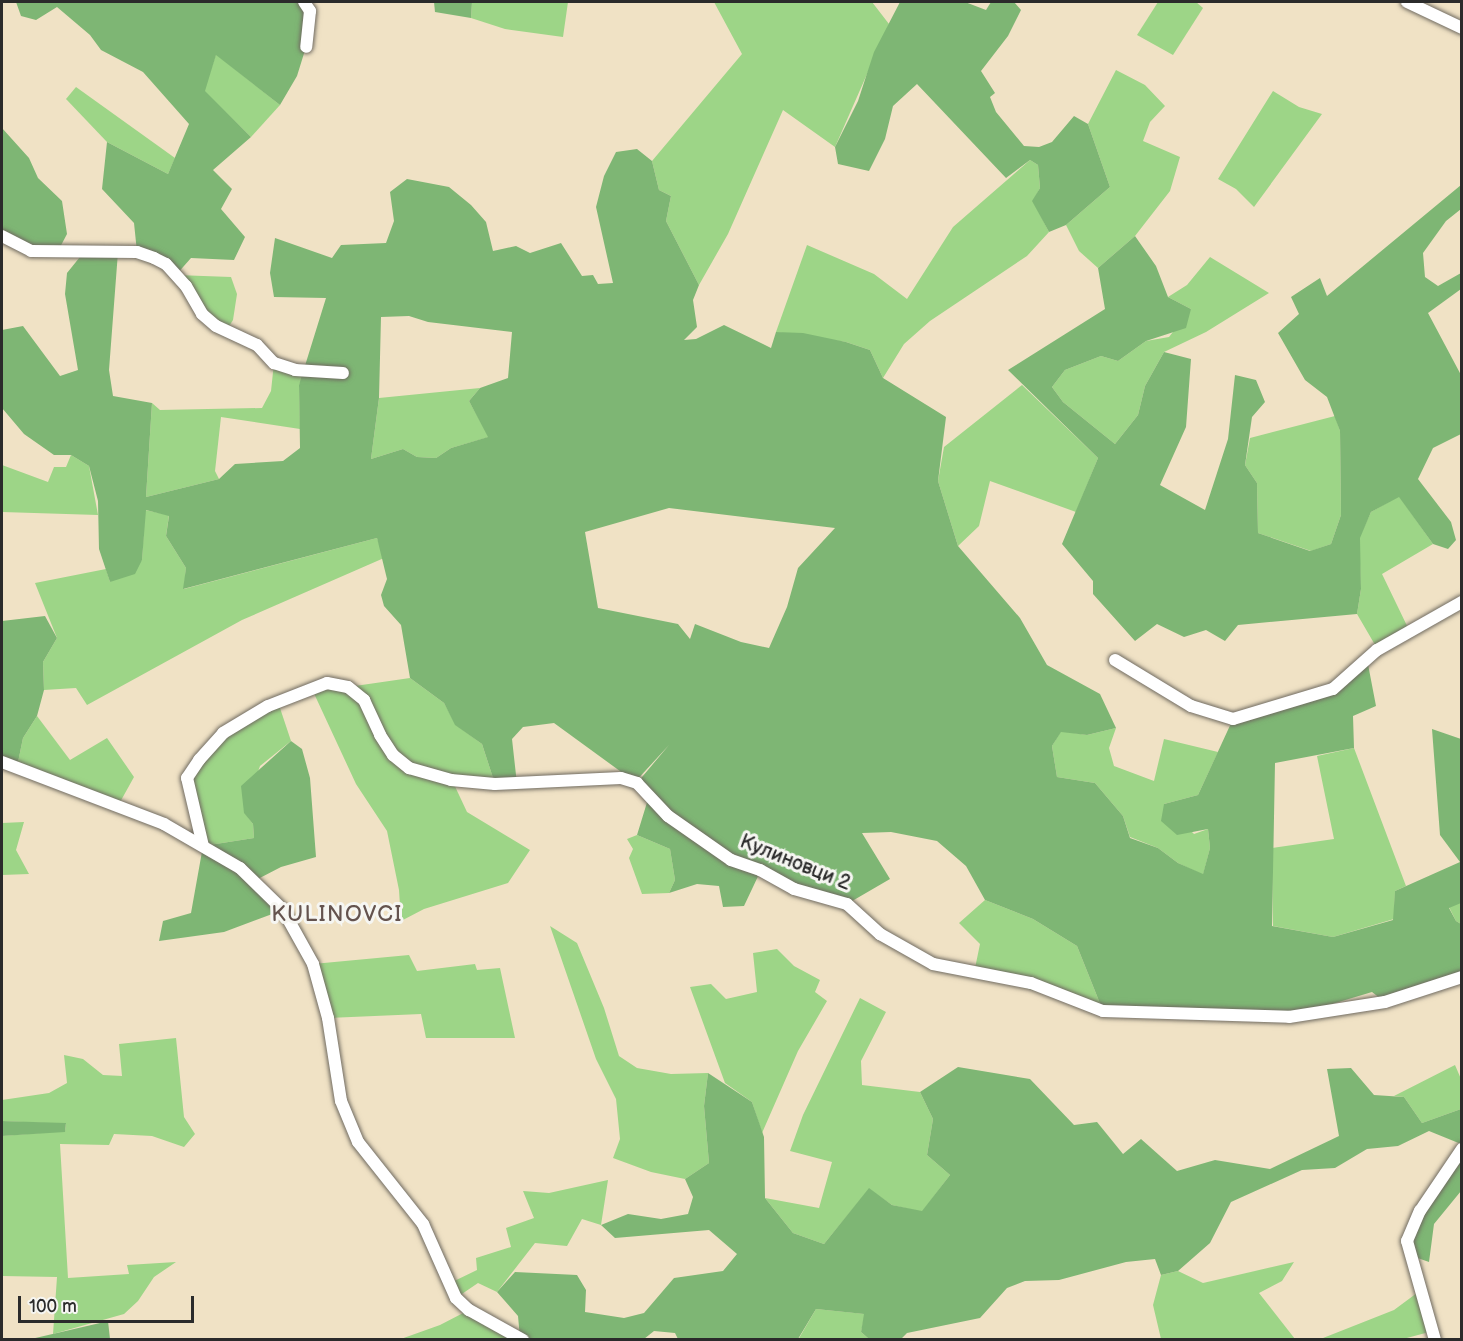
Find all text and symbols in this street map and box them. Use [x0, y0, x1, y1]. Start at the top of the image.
street label: Кулиновци 2 [736, 830, 854, 896]
district label: KULINOVCI [271, 902, 403, 928]
scale bar [21, 1284, 196, 1322]
text: 100 m [29, 1296, 77, 1317]

